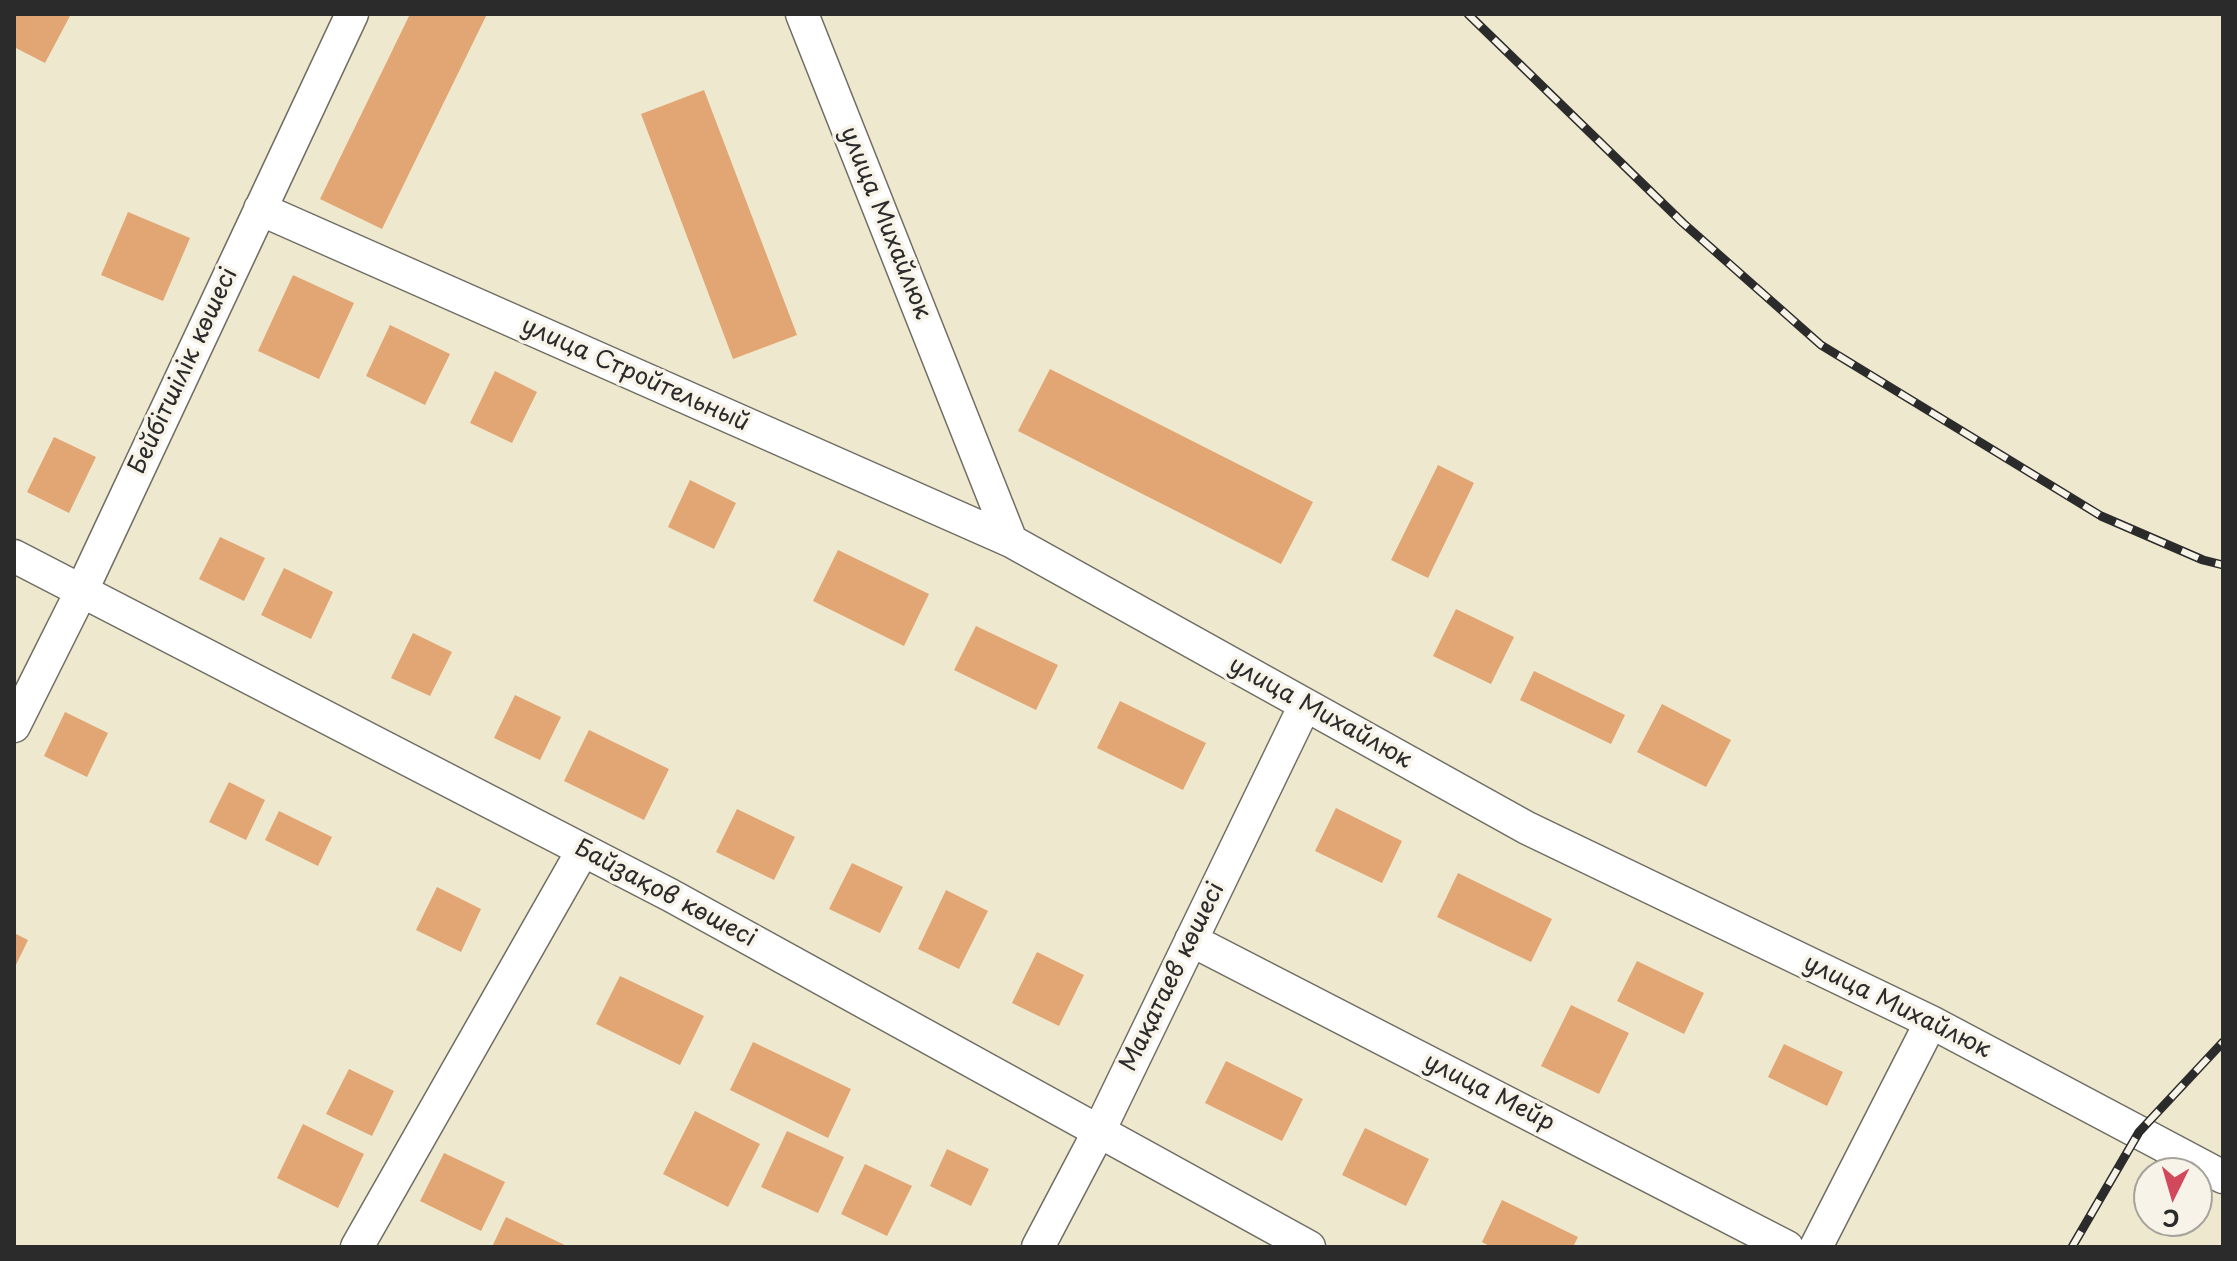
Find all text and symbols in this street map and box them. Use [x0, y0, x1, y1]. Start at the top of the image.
street label: улица Михайлюк [833, 123, 937, 323]
street label: Бейбітшілік көшесі [124, 263, 244, 479]
street label: улица Стройтельный [517, 312, 753, 438]
street label: улица Михайлюк [1223, 651, 1417, 775]
street label: Байзақов көшесі [569, 834, 761, 954]
street label: Мақатаев көшесі [1115, 878, 1231, 1076]
street label: улица Михайлюк [1799, 949, 1995, 1065]
street label: улица Мейр [1419, 1048, 1559, 1138]
north arrow [2133, 1157, 2213, 1237]
text: С [2161, 1202, 2181, 1237]

